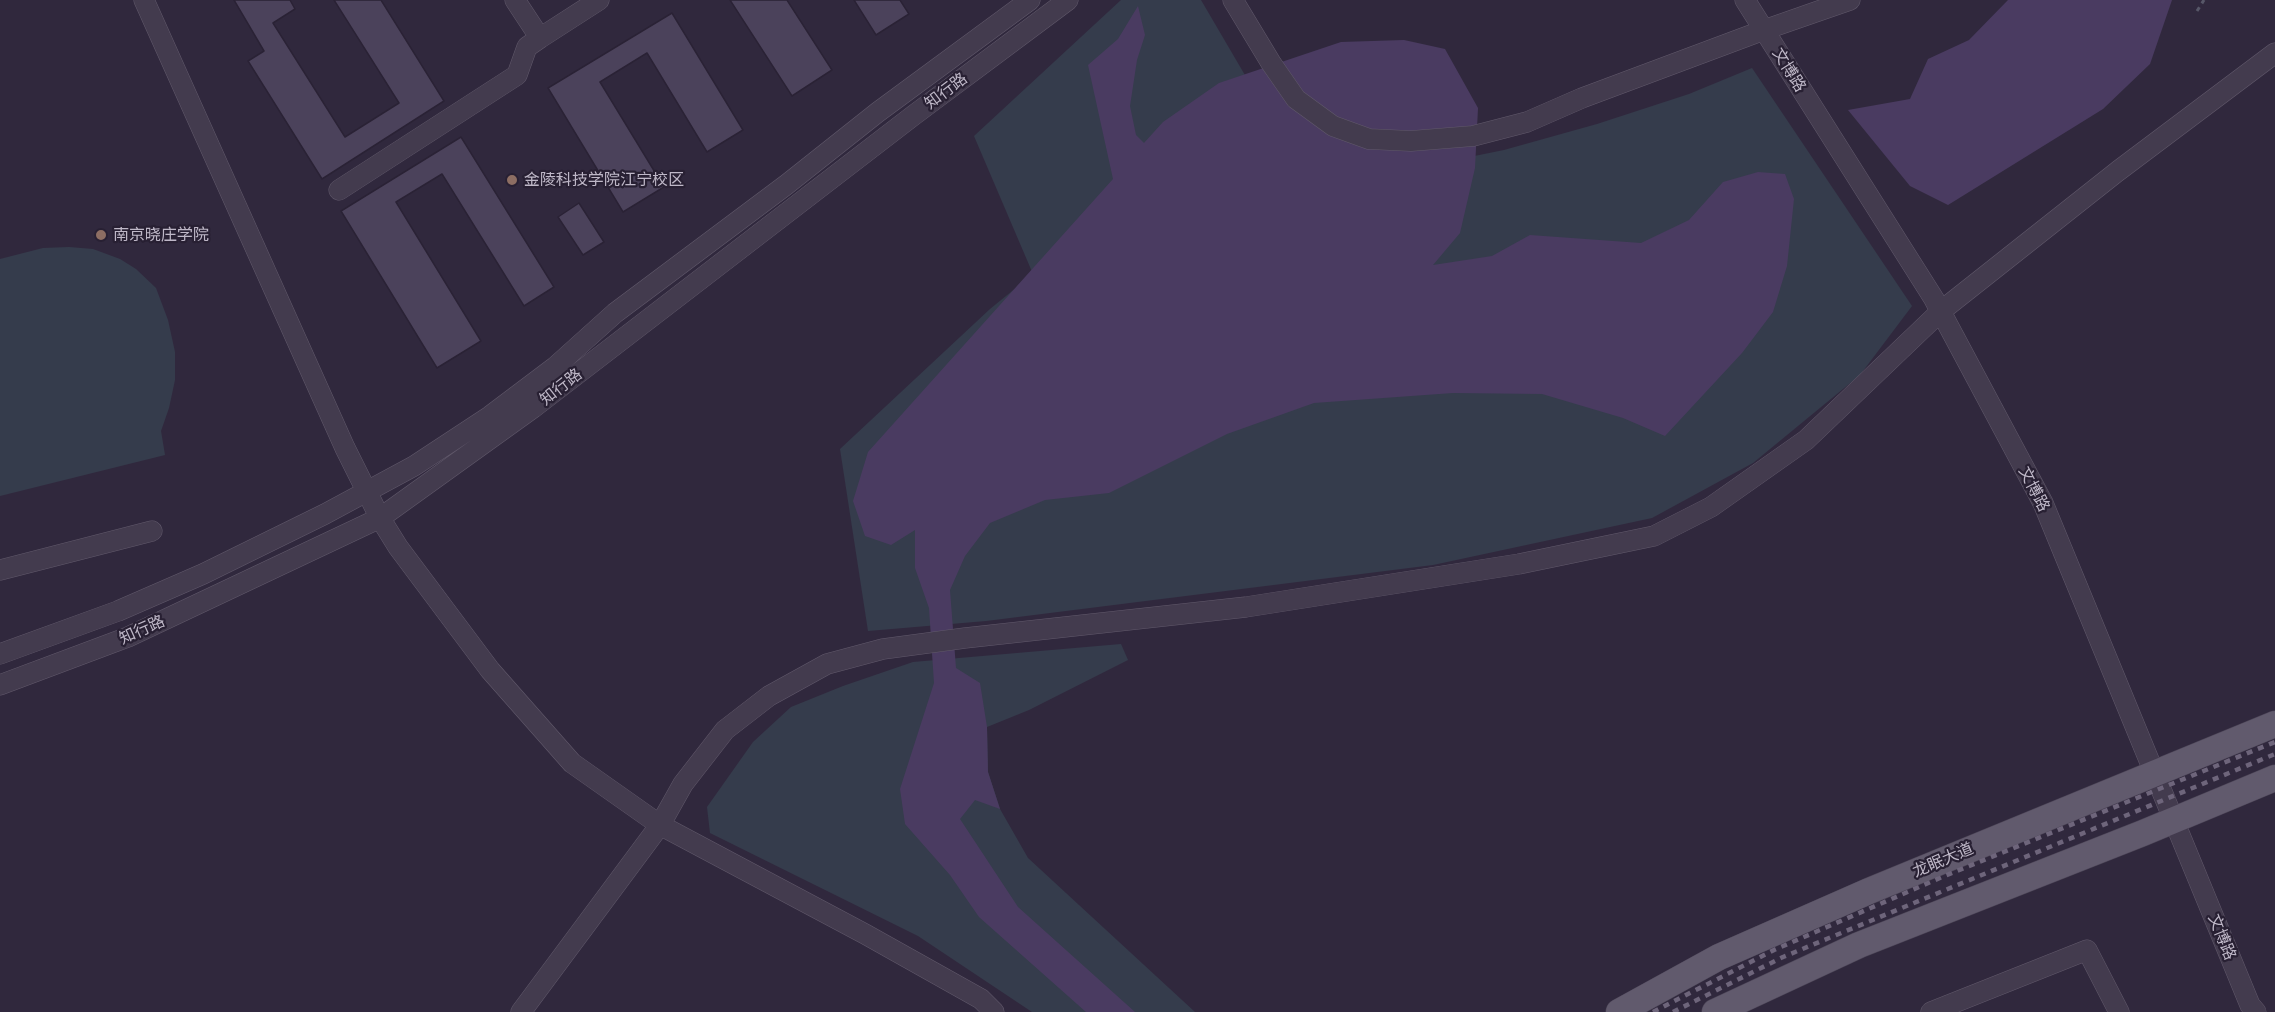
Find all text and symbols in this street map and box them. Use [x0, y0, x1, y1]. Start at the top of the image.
street label: 文博路 [1768, 45, 1810, 95]
street label: 知行路 [921, 69, 971, 113]
place label: 金陵科技学院江宁校区 [524, 170, 684, 190]
marker: 金陵科技学院江宁校区 [505, 173, 519, 187]
place label: 南京晓庄学院 [113, 225, 209, 245]
marker: 南京晓庄学院 [94, 228, 108, 242]
street label: 知行路 [536, 365, 586, 409]
street label: 文博路 [2015, 463, 2053, 515]
street label: 知行路 [116, 611, 168, 649]
street label: 龙眠大道 [1910, 839, 1976, 881]
street label: 文博路 [2204, 911, 2240, 963]

